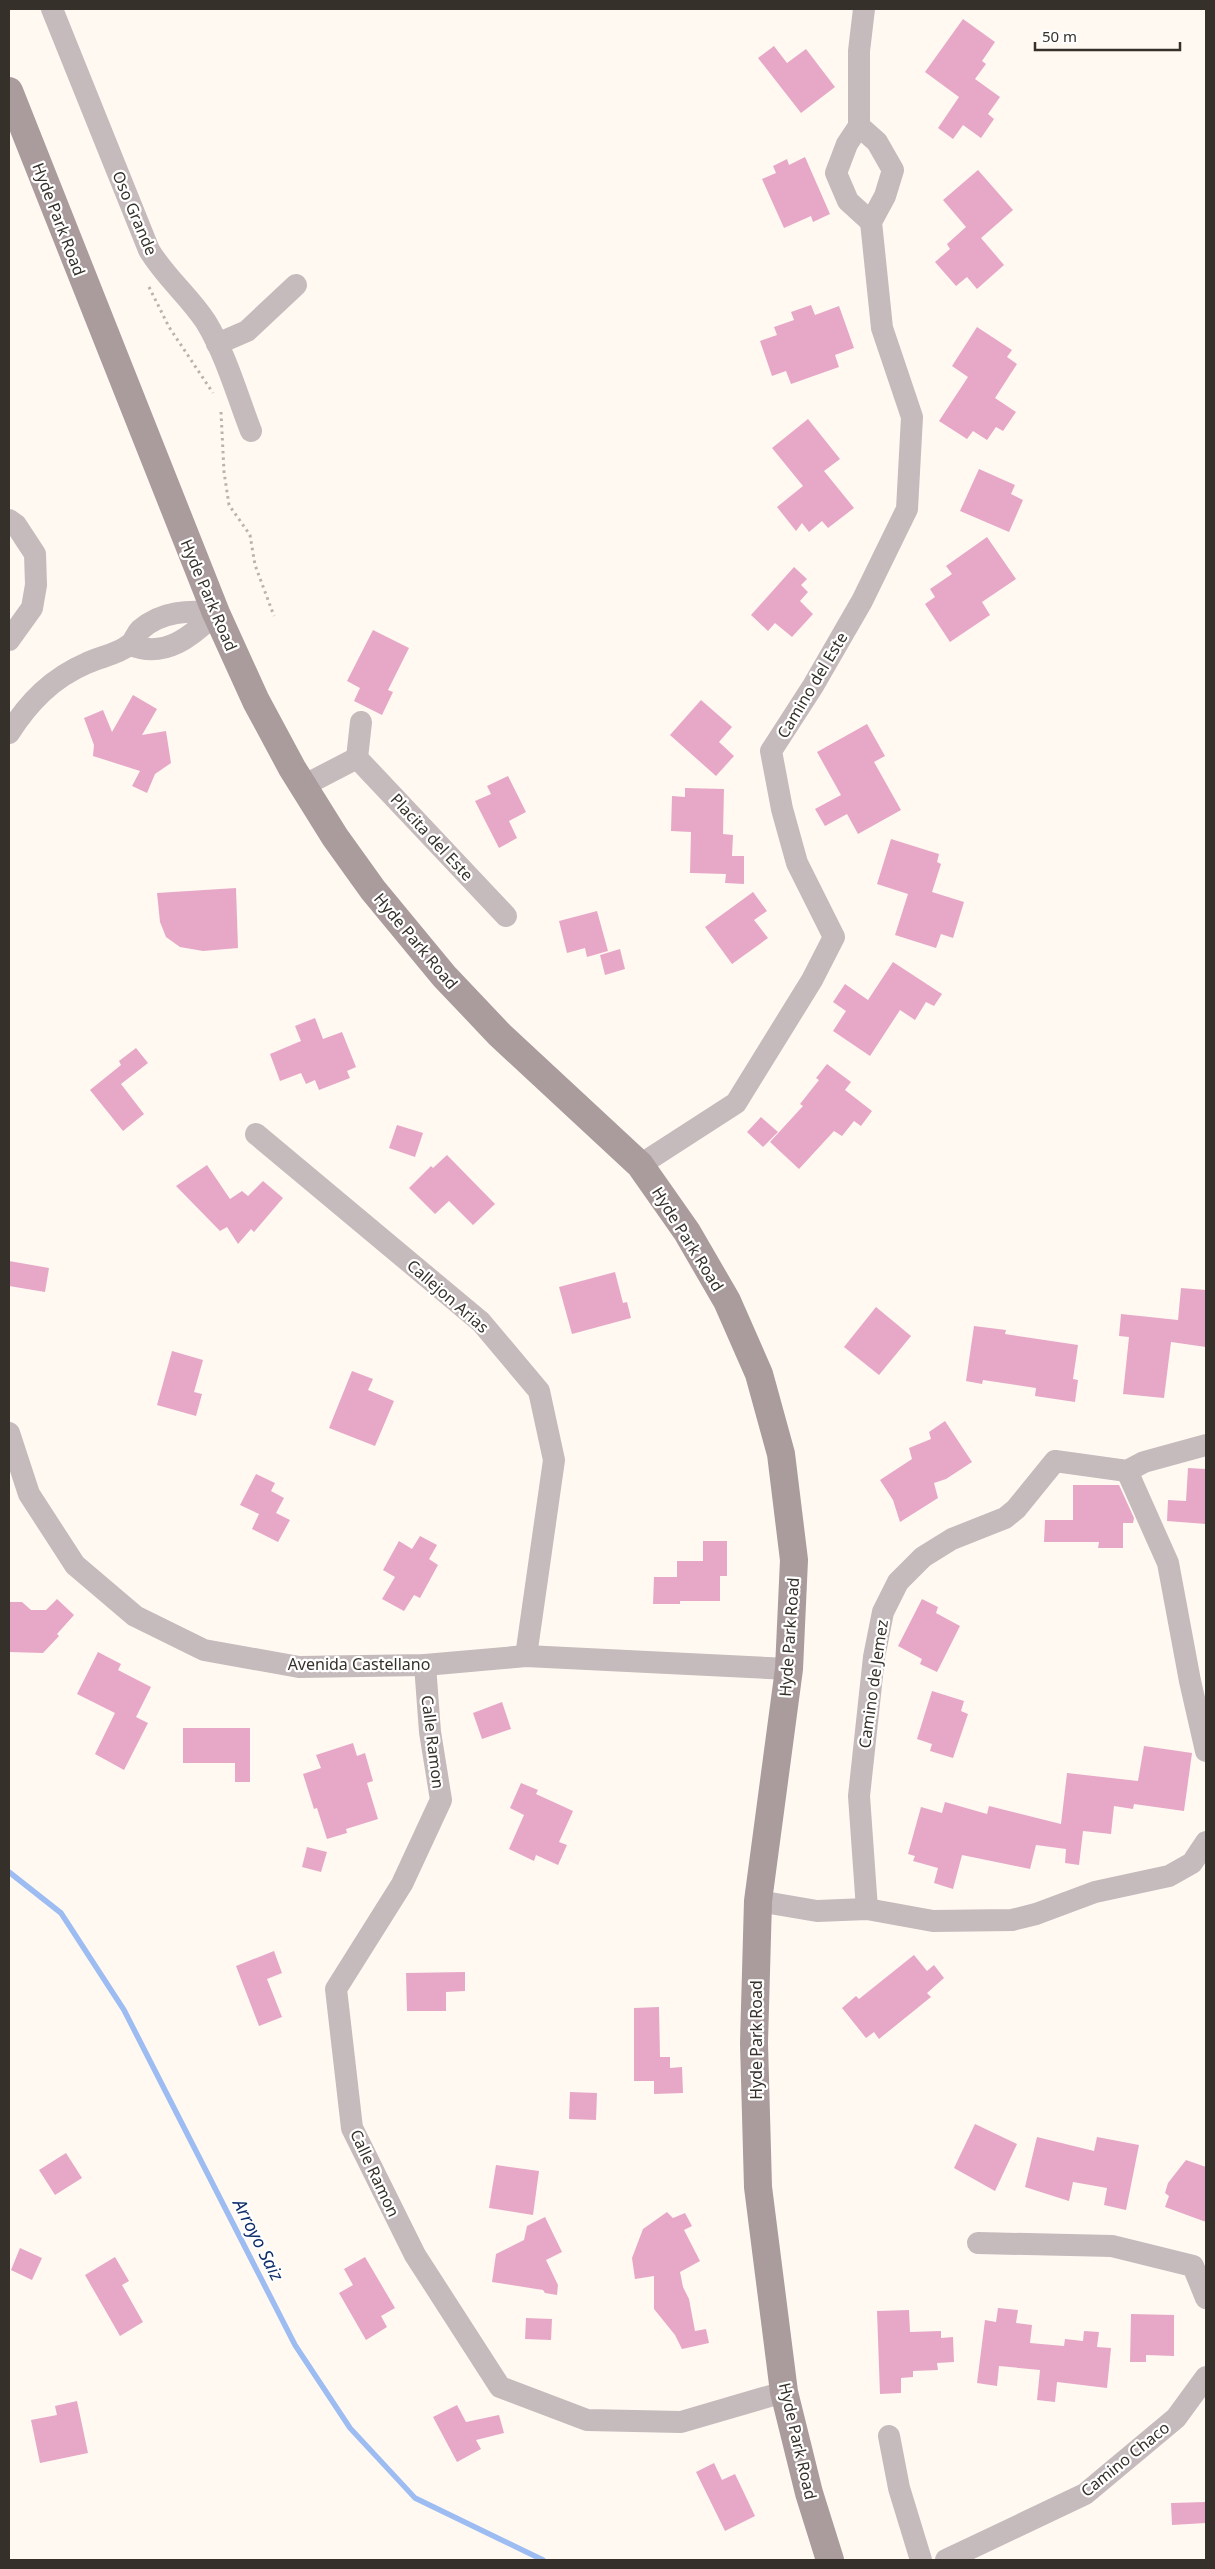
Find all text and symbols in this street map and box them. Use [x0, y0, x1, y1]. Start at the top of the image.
scale bar [1035, 20, 1180, 52]
text: 50 m [1042, 26, 1077, 46]
street label: Hyde Park Road [27, 159, 91, 279]
street label: Oso Grande [107, 167, 163, 259]
street label: Hyde Park Road [176, 536, 242, 654]
street label: Camino del Este [772, 628, 852, 742]
street label: Placita del Este [386, 789, 478, 885]
street label: Hyde Park Road [369, 888, 463, 994]
street label: Hyde Park Road [647, 1183, 729, 1295]
street label: Callejon Arias [402, 1254, 494, 1338]
street label: Hyde Park Road [774, 1577, 804, 1697]
street label: Camino de Jemez [853, 1618, 893, 1750]
street label: Avenida Castellano [288, 1653, 430, 1675]
street label: Calle Ramon [416, 1694, 450, 1790]
street label: Hyde Park Road [745, 1980, 767, 2100]
street label: Calle Ramon [345, 2126, 405, 2220]
water label: Arroyo Saiz [227, 2193, 290, 2285]
street label: Hyde Park Road [774, 2380, 822, 2502]
street label: Camino Chaco [1076, 2416, 1174, 2502]

